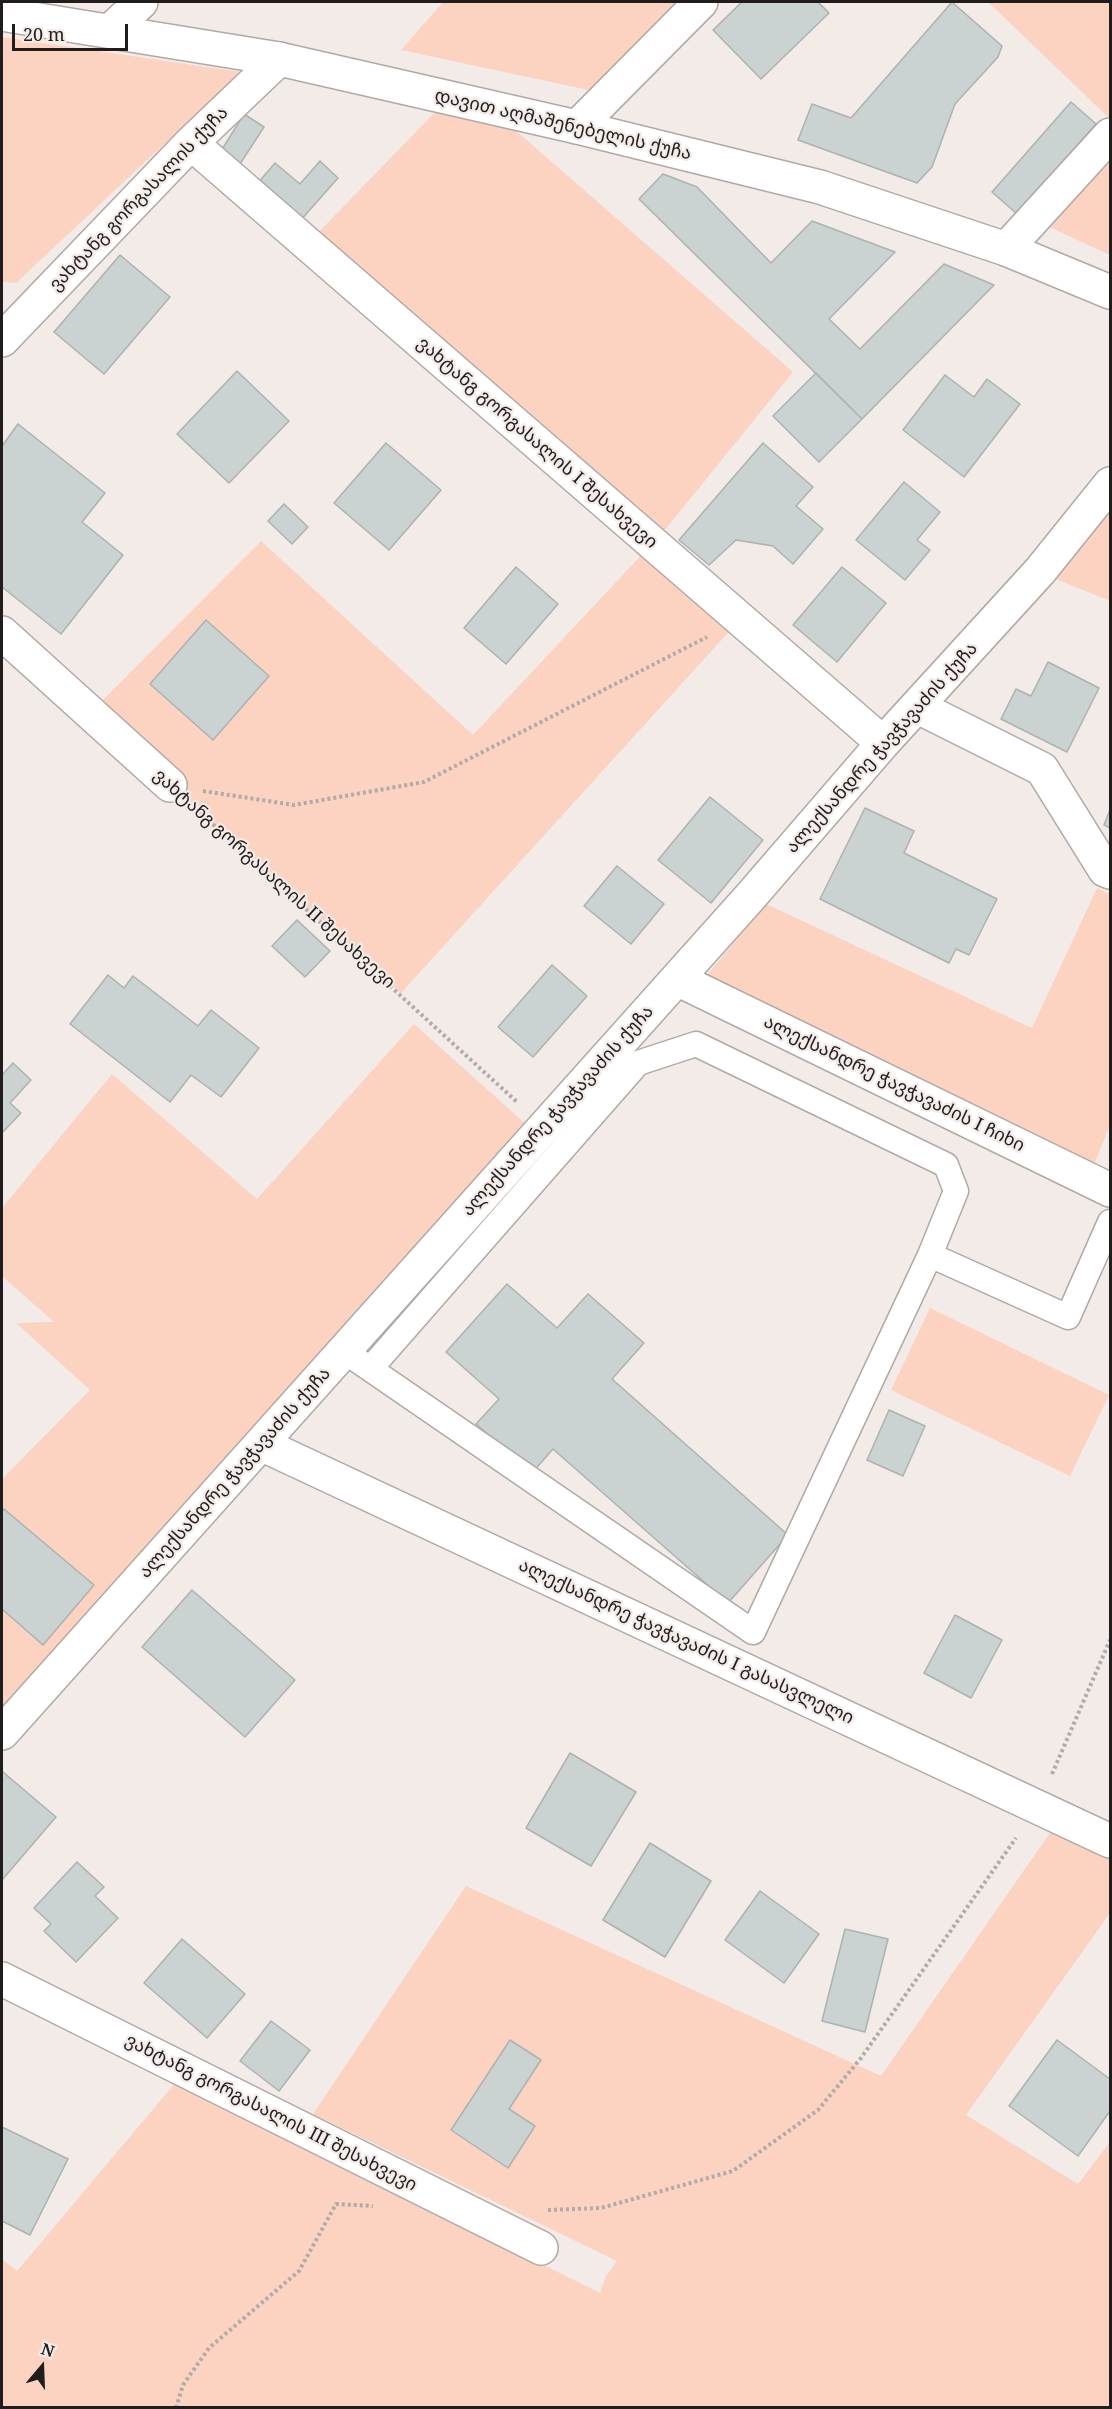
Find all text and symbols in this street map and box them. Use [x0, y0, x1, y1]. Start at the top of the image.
scale bar [15, 12, 130, 50]
text: 20 m [23, 22, 65, 46]
street label: დავით აღმაშენებელის ქუჩა [433, 85, 693, 165]
street label: ვახტანგ გორგასალის ქუჩა [45, 102, 233, 296]
street label: ვახტანგ გორგასალის I შესახვევი [412, 333, 662, 553]
street label: ალექსანდრე ჭავჭავაძის ქუჩა [782, 638, 982, 858]
street label: ვახტანგ გორგასალის II შესახვევი [149, 765, 399, 993]
street label: ალექსანდრე ჭავჭავაძის ქუჩა [458, 1001, 658, 1221]
street label: ალექსანდრე ჭავჭავაძის I ჩიხი [760, 1011, 1028, 1157]
street label: ალექსანდრე ჭავჭავაძის ქუჩა [135, 1363, 335, 1583]
street label: ალექსანდრე ჭავჭავაძის I გასასვლელი [515, 1555, 857, 1729]
street label: ვახტანგ გორგასალის III შესახვევი [121, 2030, 421, 2196]
north arrow [12, 2337, 72, 2397]
text: N [38, 2338, 57, 2362]

